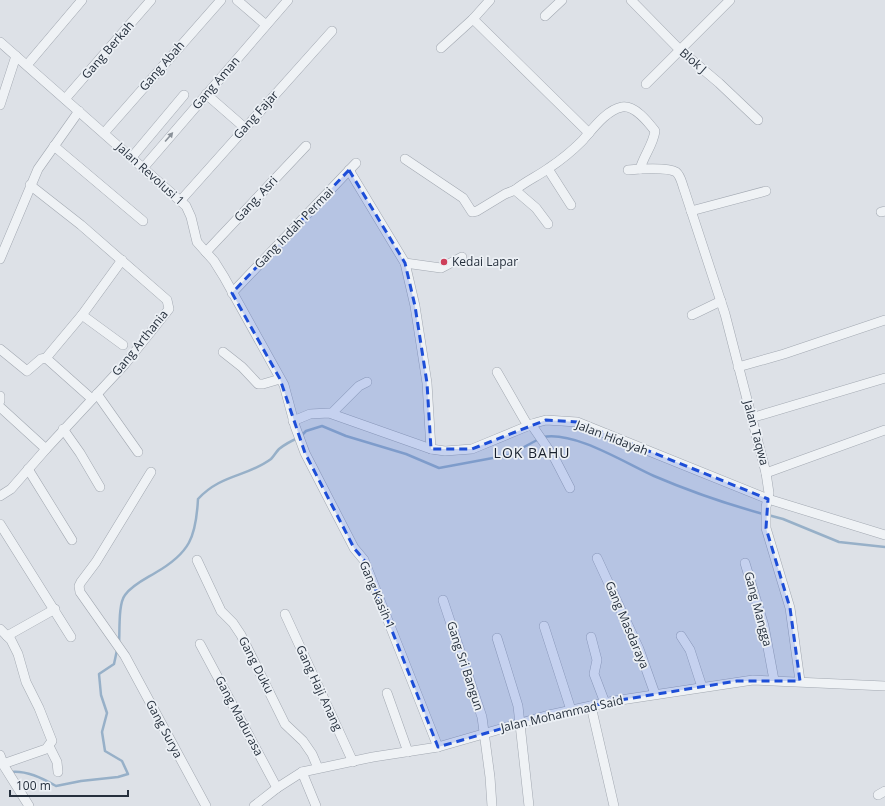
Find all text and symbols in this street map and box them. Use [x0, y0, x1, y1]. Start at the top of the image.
street label: Gang Berkah [78, 17, 138, 82]
street label: Gang Abah [135, 37, 188, 94]
street label: Blok J [676, 44, 710, 77]
street label: Gang Aman [188, 53, 243, 113]
street label: Gang Fajar [229, 87, 282, 143]
one-way arrow [165, 132, 174, 143]
street label: Jalan Revolusi 1 [112, 138, 188, 209]
street label: Gang. Asri [230, 172, 281, 225]
street label: Gang Indah Permai [250, 183, 337, 272]
place label: Kedai Lapar [452, 253, 518, 270]
marker: Kedai Lapar [439, 257, 449, 267]
street label: Gang Arthania [108, 306, 171, 379]
street label: Jalan Taqwa [739, 398, 773, 467]
street label: Jalan Hidayah [573, 416, 651, 459]
district label: LOK BAHU [494, 443, 570, 462]
street label: Gang Kasih 1 [355, 558, 399, 631]
street label: Gang Mangga [740, 570, 777, 648]
street label: Gang Masdaraya [601, 578, 654, 671]
street label: Gang Sri Bangun [443, 619, 488, 713]
street label: Gang Duku [235, 633, 278, 696]
street label: Gang Haji Anang [292, 642, 347, 734]
street label: Gang Madurasa [211, 673, 268, 759]
street label: Jalan Mohammad Said [498, 691, 625, 736]
street label: Gang Surya [142, 697, 187, 761]
scale bar [10, 772, 128, 798]
text: 100 m [16, 777, 51, 794]

